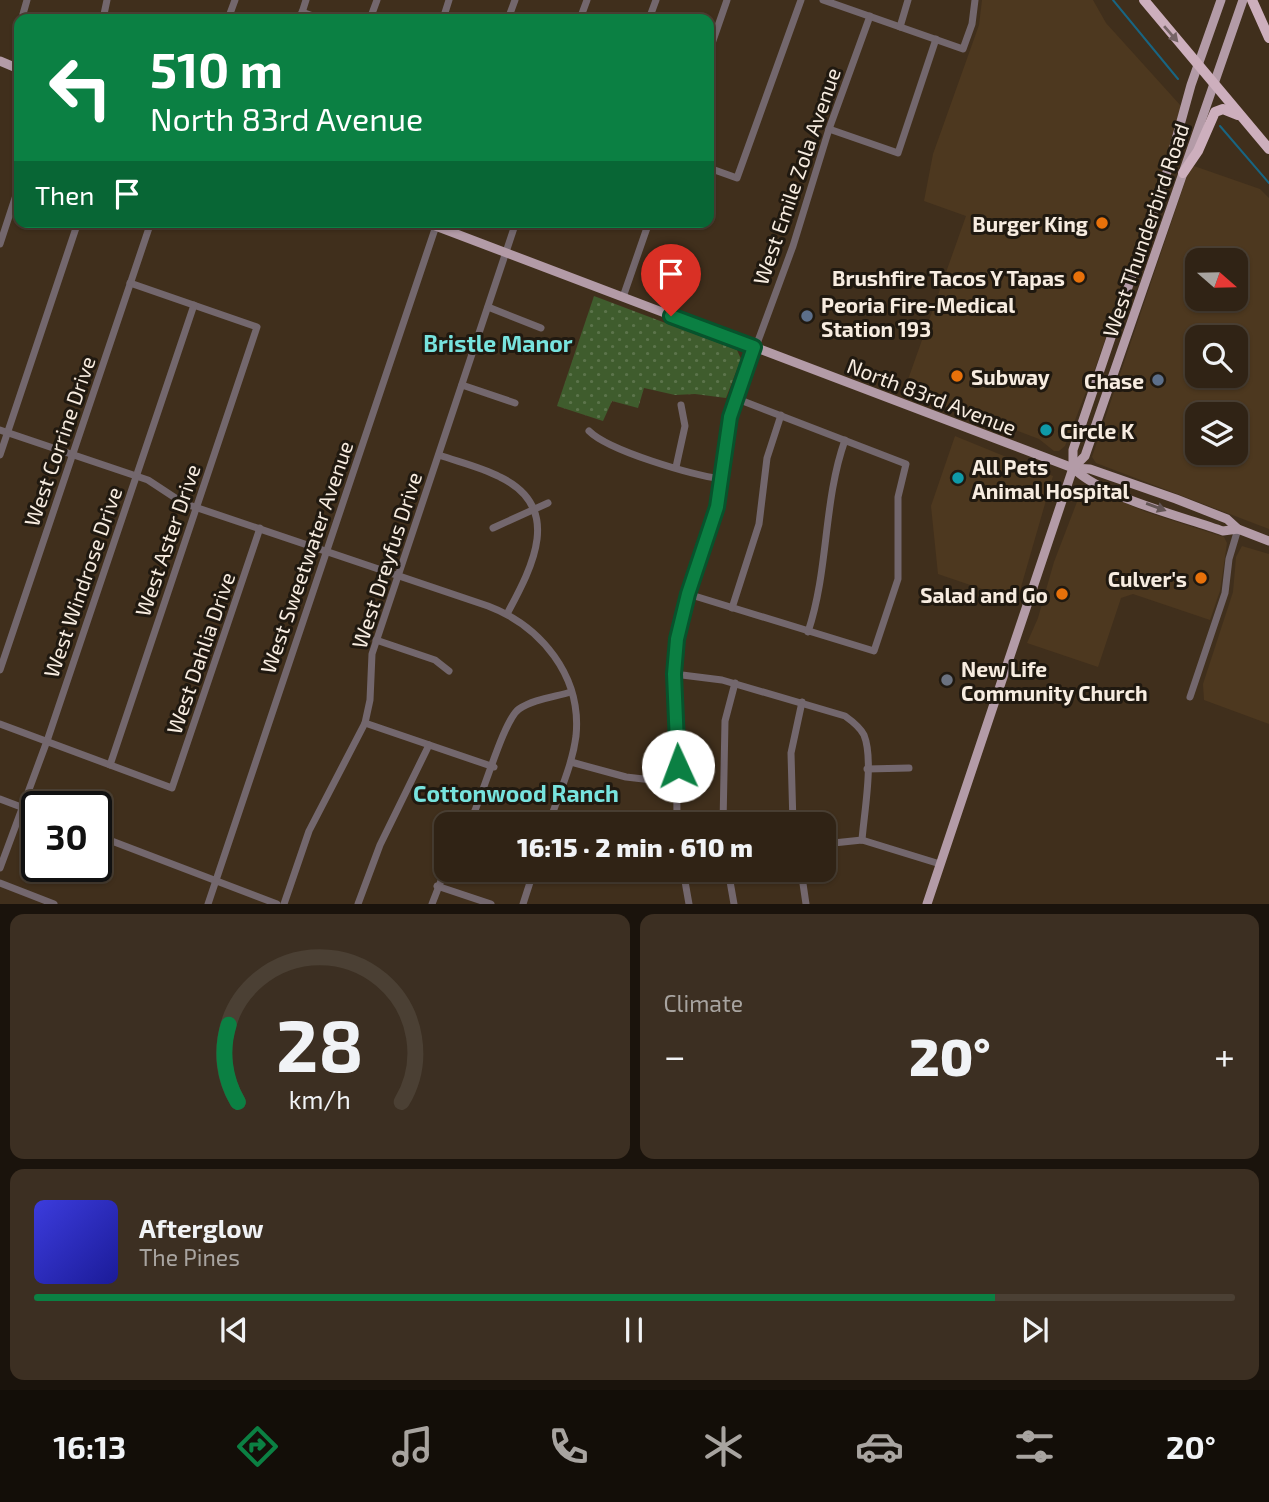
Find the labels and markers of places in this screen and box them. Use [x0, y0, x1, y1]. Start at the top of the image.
place label: Burger King [972, 211, 1088, 236]
marker: Burger King [1094, 215, 1110, 231]
pin [641, 244, 701, 316]
place label: Brushfire Tacos Y Tapas [832, 265, 1065, 290]
marker: Brushfire Tacos Y Tapas [1071, 269, 1087, 285]
place label: Peoria Fire-Medical Station 193 [821, 292, 1015, 341]
marker: Peoria Fire-Medical Station 193 [799, 308, 815, 324]
place label: Subway [971, 364, 1050, 390]
marker: Subway [949, 368, 965, 384]
place label: Chase [1084, 368, 1144, 393]
marker: Chase [1150, 372, 1166, 388]
place label: Circle K [1060, 418, 1135, 443]
marker: Circle K [1038, 422, 1054, 438]
place label: All Pets Animal Hospital [972, 454, 1130, 503]
marker: All Pets Animal Hospital [950, 470, 966, 486]
place label: Culver's [1108, 566, 1187, 591]
marker: Culver's [1193, 570, 1209, 586]
place label: Salad and Go [920, 582, 1048, 607]
marker: Salad and Go [1054, 586, 1070, 602]
place label: New Life Community Church [961, 656, 1148, 706]
marker: New Life Community Church [939, 672, 955, 688]

